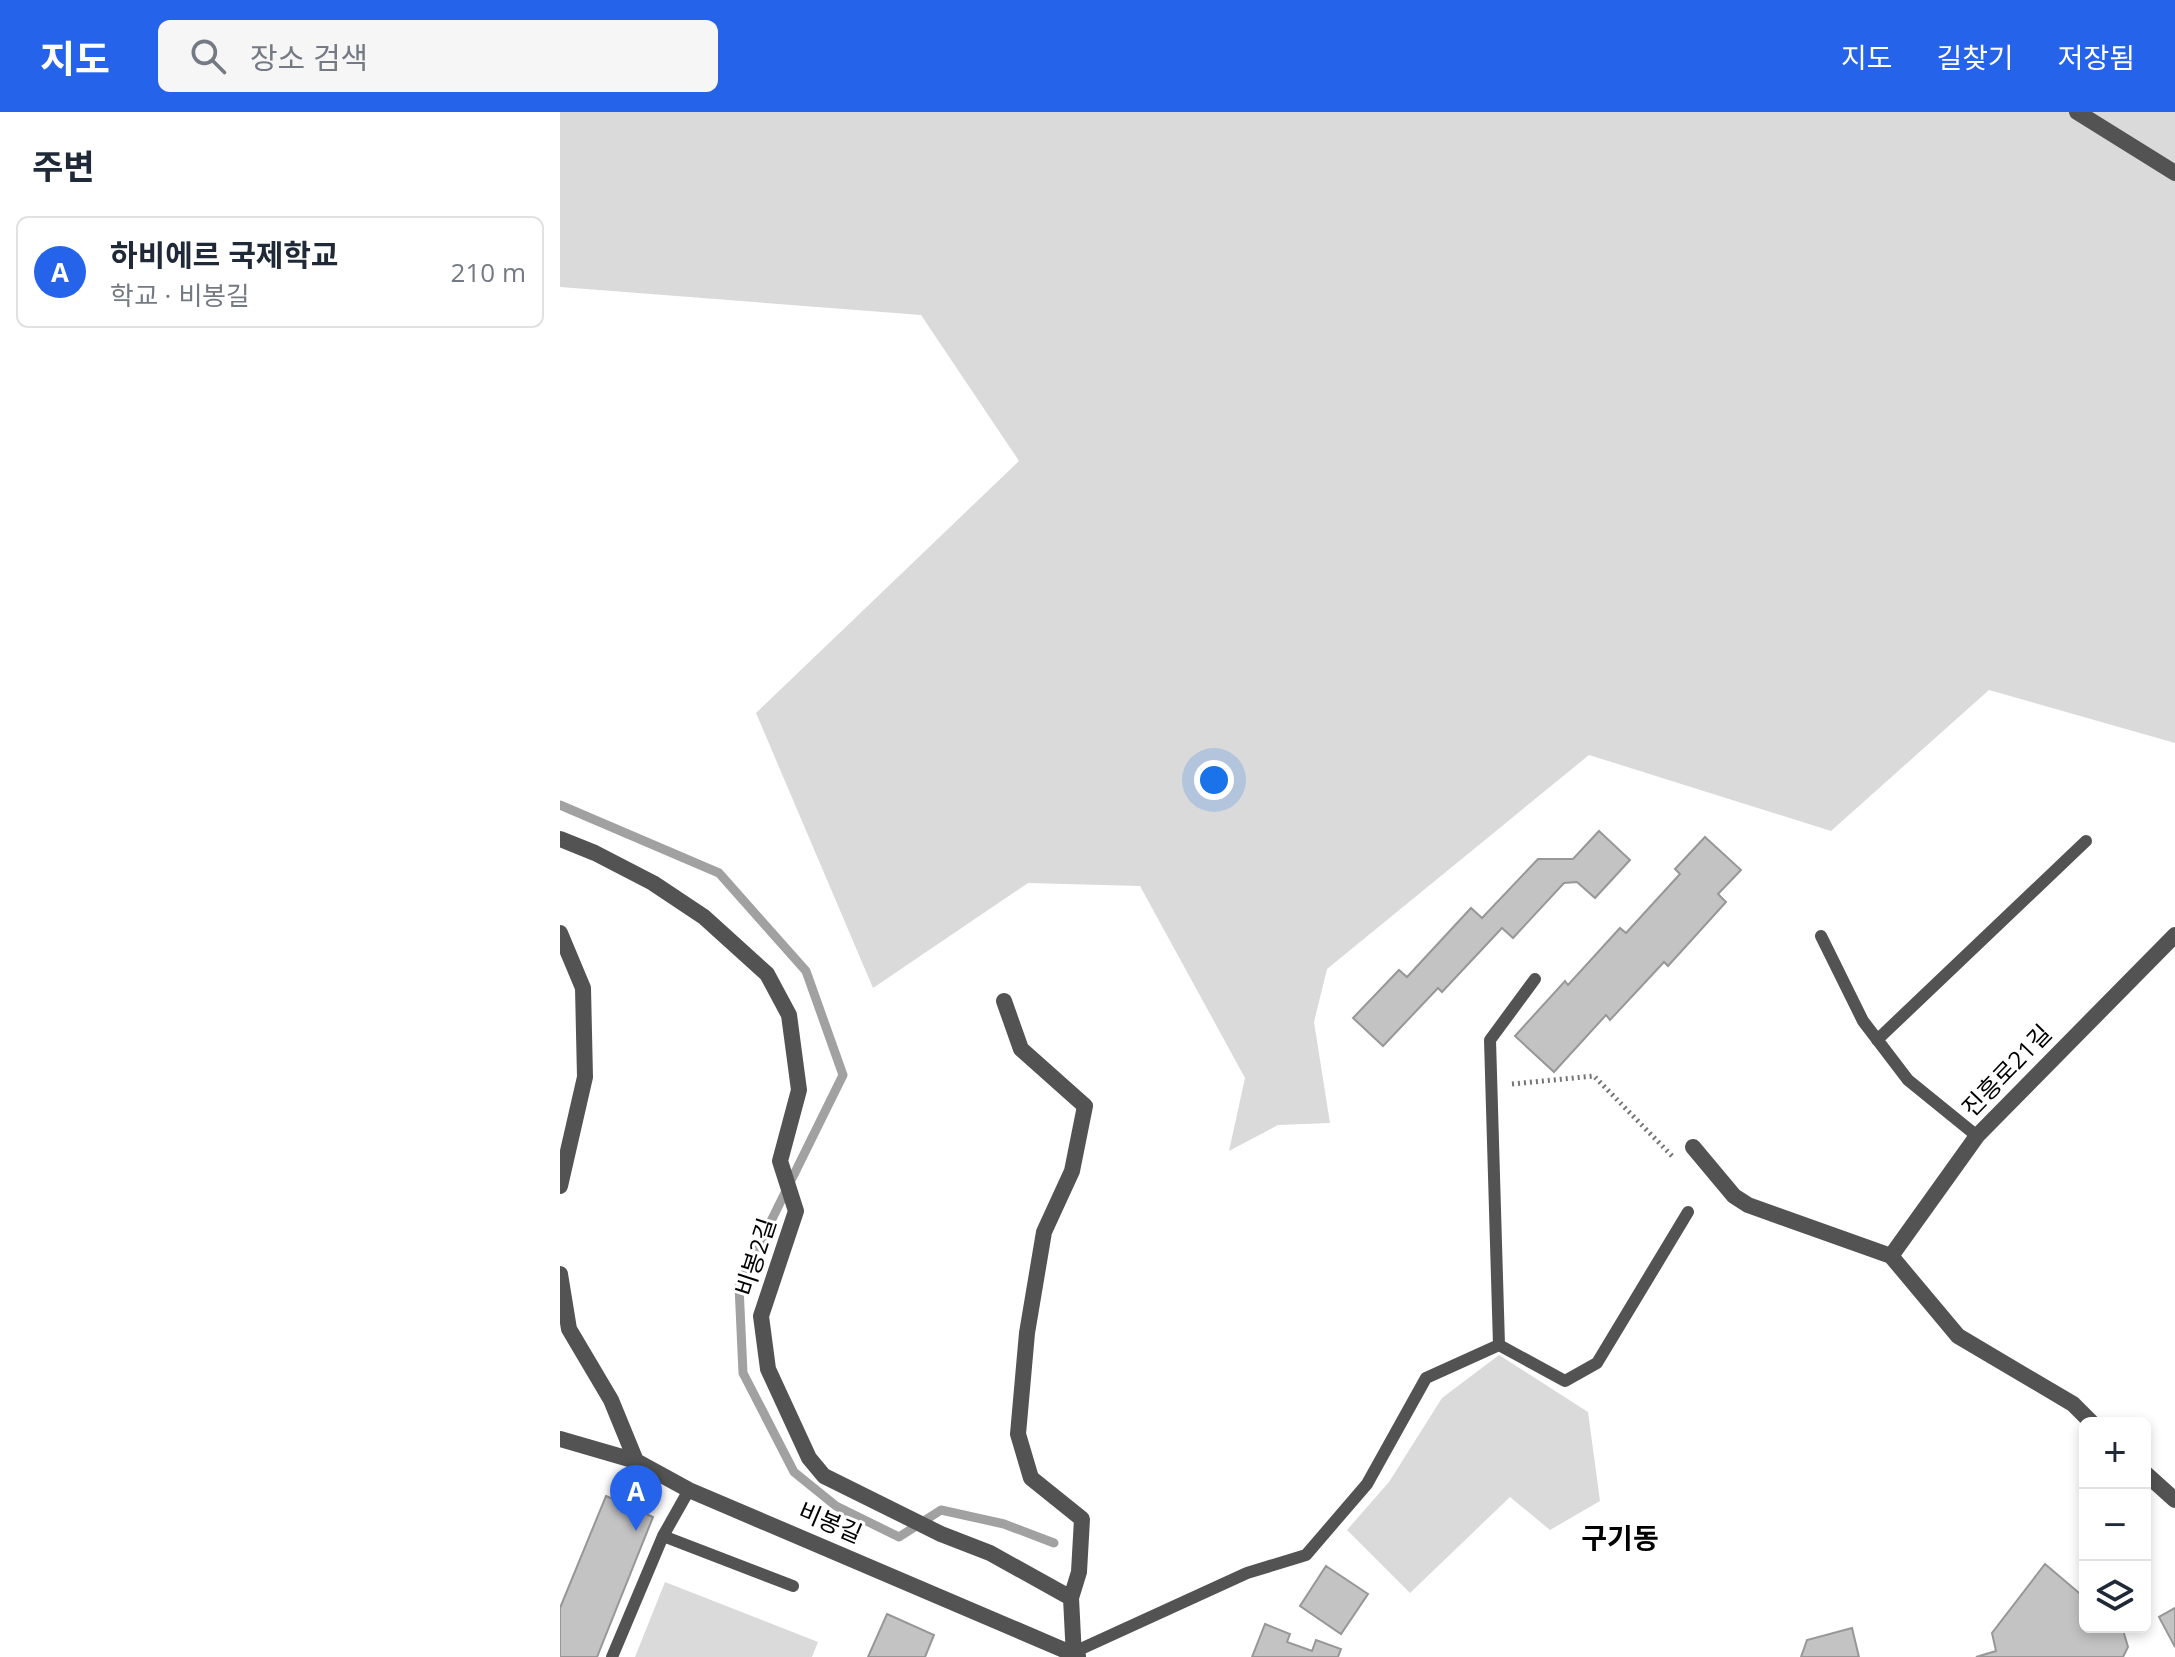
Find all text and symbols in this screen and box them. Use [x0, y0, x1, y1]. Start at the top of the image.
search box [158, 20, 718, 92]
text: 지도 [40, 32, 110, 84]
icon: search [186, 34, 230, 78]
text: 장소 검색 [250, 37, 368, 78]
text: 지도 [1841, 38, 1892, 76]
text: 길찾기 [1936, 38, 2014, 76]
text: 저장됨 [2058, 38, 2135, 76]
text: 주변 [32, 143, 95, 189]
text: 하비에르 국제학교 [110, 234, 339, 275]
text: A [51, 254, 69, 290]
text: 210 m [451, 254, 526, 290]
text: 학교 · 비봉길 [110, 277, 250, 313]
your location [1194, 760, 1234, 800]
street label: 진흥로21길 [1954, 1017, 2058, 1123]
street label: 비봉2길 [727, 1213, 783, 1300]
map controls [2079, 1417, 2151, 1633]
button: + [2079, 1417, 2151, 1489]
pin: A [610, 1465, 662, 1531]
button: − [2079, 1489, 2151, 1561]
street label: 비봉길 [794, 1493, 868, 1550]
district label: 구기동 [1581, 1518, 1659, 1556]
button: layers [2079, 1561, 2151, 1633]

